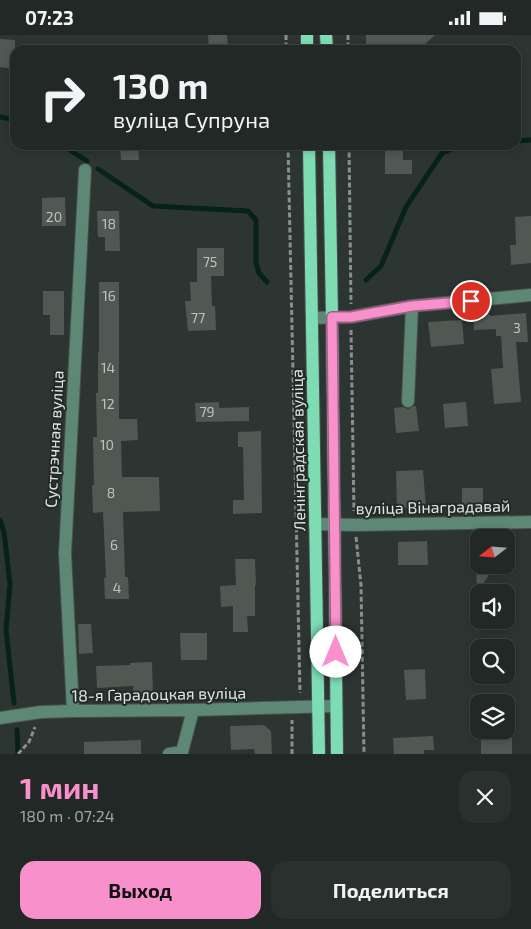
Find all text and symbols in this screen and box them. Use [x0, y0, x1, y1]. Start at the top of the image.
text: 07:23 [25, 6, 74, 29]
text: 130 m [113, 64, 208, 106]
icon: right [30, 65, 95, 130]
text: вуліца Супруна [113, 106, 270, 132]
house number: 20 [46, 208, 62, 225]
house number: 18 [102, 215, 116, 232]
house number: 75 [203, 253, 217, 270]
pin [450, 280, 492, 322]
house number: 16 [102, 287, 116, 304]
icon: arrive [457, 287, 485, 315]
house number: 77 [191, 309, 205, 326]
house number: 3 [513, 319, 521, 336]
house number: 14 [101, 359, 115, 376]
street label: Ленінградская вуліца [287, 369, 309, 531]
street label: Сустрэчная вуліца [40, 370, 68, 508]
house number: 12 [101, 395, 115, 412]
house number: 79 [199, 403, 215, 420]
house number: 10 [100, 436, 114, 453]
house number: 8 [107, 484, 115, 501]
street label: вуліца Вінаградавай [356, 496, 510, 518]
north arrow [470, 529, 515, 574]
map controls [470, 529, 515, 739]
house number: 6 [110, 536, 118, 553]
house number: 4 [113, 579, 121, 596]
button: sound [470, 584, 515, 629]
position arrow [309, 625, 361, 677]
button: search [470, 639, 515, 684]
street label: 18-я Гарадоцкая вуліца [71, 682, 247, 706]
button: layers [470, 694, 515, 739]
text: 1 мин [20, 769, 99, 805]
button: close [459, 771, 511, 823]
text: 180 m · 07:24 [20, 806, 115, 825]
button: Выход [20, 861, 261, 919]
button: Поделиться [271, 861, 511, 919]

